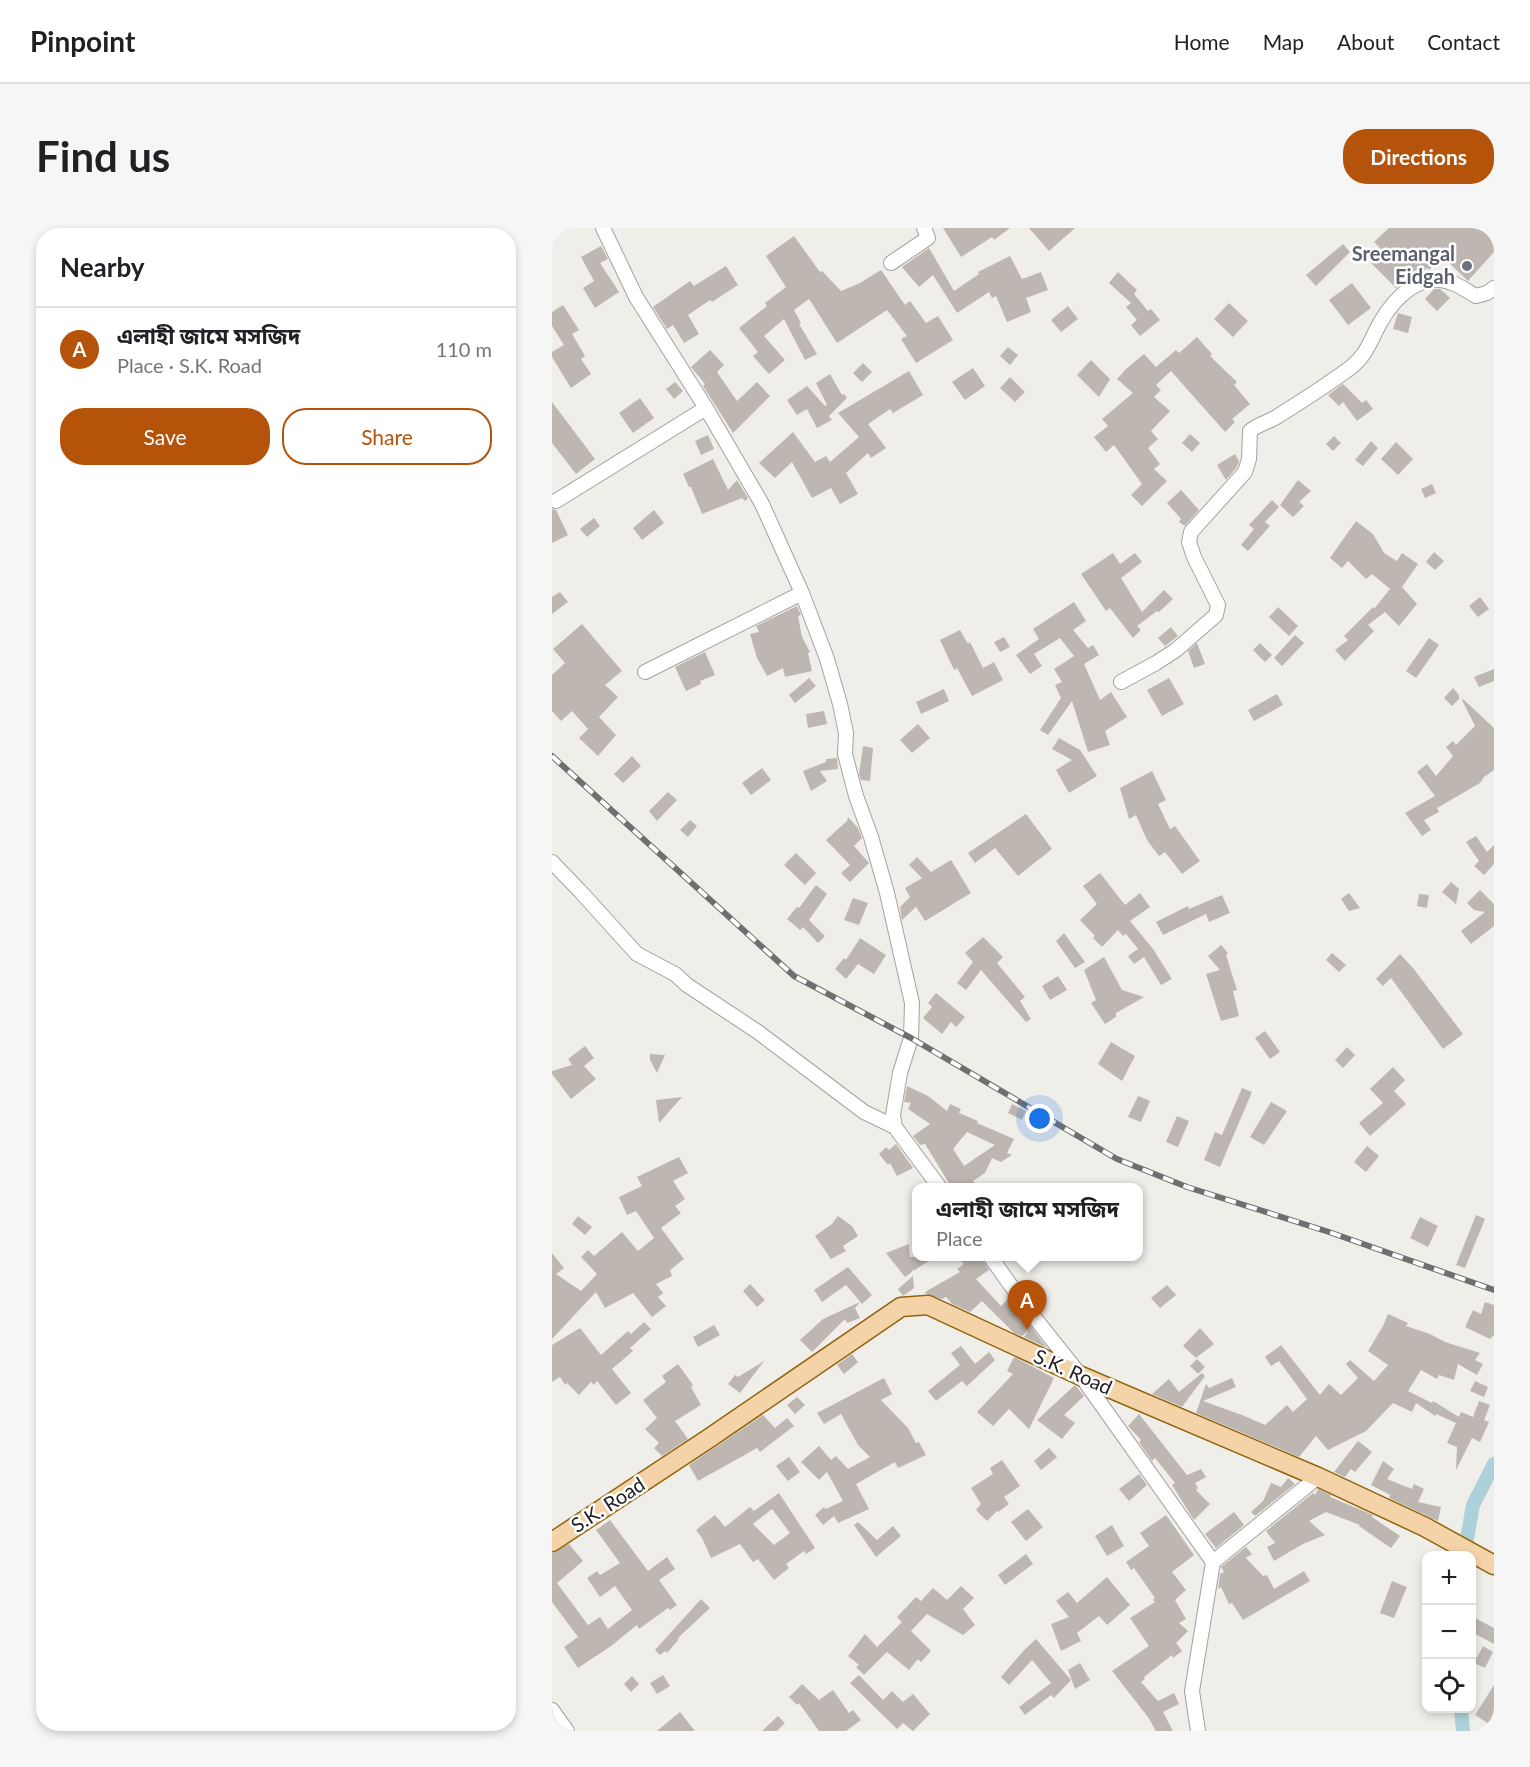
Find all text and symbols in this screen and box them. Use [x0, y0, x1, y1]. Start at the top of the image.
text: Pinpoint [30, 24, 135, 58]
text: Home [1174, 29, 1230, 54]
text: Map [1263, 29, 1304, 54]
text: About [1337, 29, 1394, 54]
text: Contact [1427, 29, 1500, 54]
button: Directions [1343, 129, 1494, 184]
text: Find us [36, 131, 170, 181]
place label: Sreemangal Eidgah [1352, 241, 1455, 288]
text: Nearby [60, 251, 145, 283]
marker: Sreemangal Eidgah [1460, 259, 1474, 273]
text: এলাহী জামে মসজিদ [117, 322, 300, 349]
text: A [73, 337, 86, 361]
text: 110 m [436, 337, 492, 361]
text: Place · S.K. Road [117, 353, 262, 377]
button: Save [60, 408, 270, 465]
button: Share [282, 408, 492, 465]
your location [1025, 1104, 1054, 1133]
popup [912, 1183, 1143, 1261]
text: এলাহী জামে মসজিদ [936, 1195, 1119, 1222]
text: Place [936, 1226, 982, 1250]
pin: A [1008, 1280, 1046, 1330]
street label: S.K. Road [1031, 1343, 1116, 1399]
street label: S.K. Road [566, 1471, 649, 1537]
map controls [1422, 1551, 1476, 1713]
button: + [1422, 1551, 1476, 1605]
button: − [1422, 1605, 1476, 1659]
button: locate [1422, 1659, 1476, 1713]

